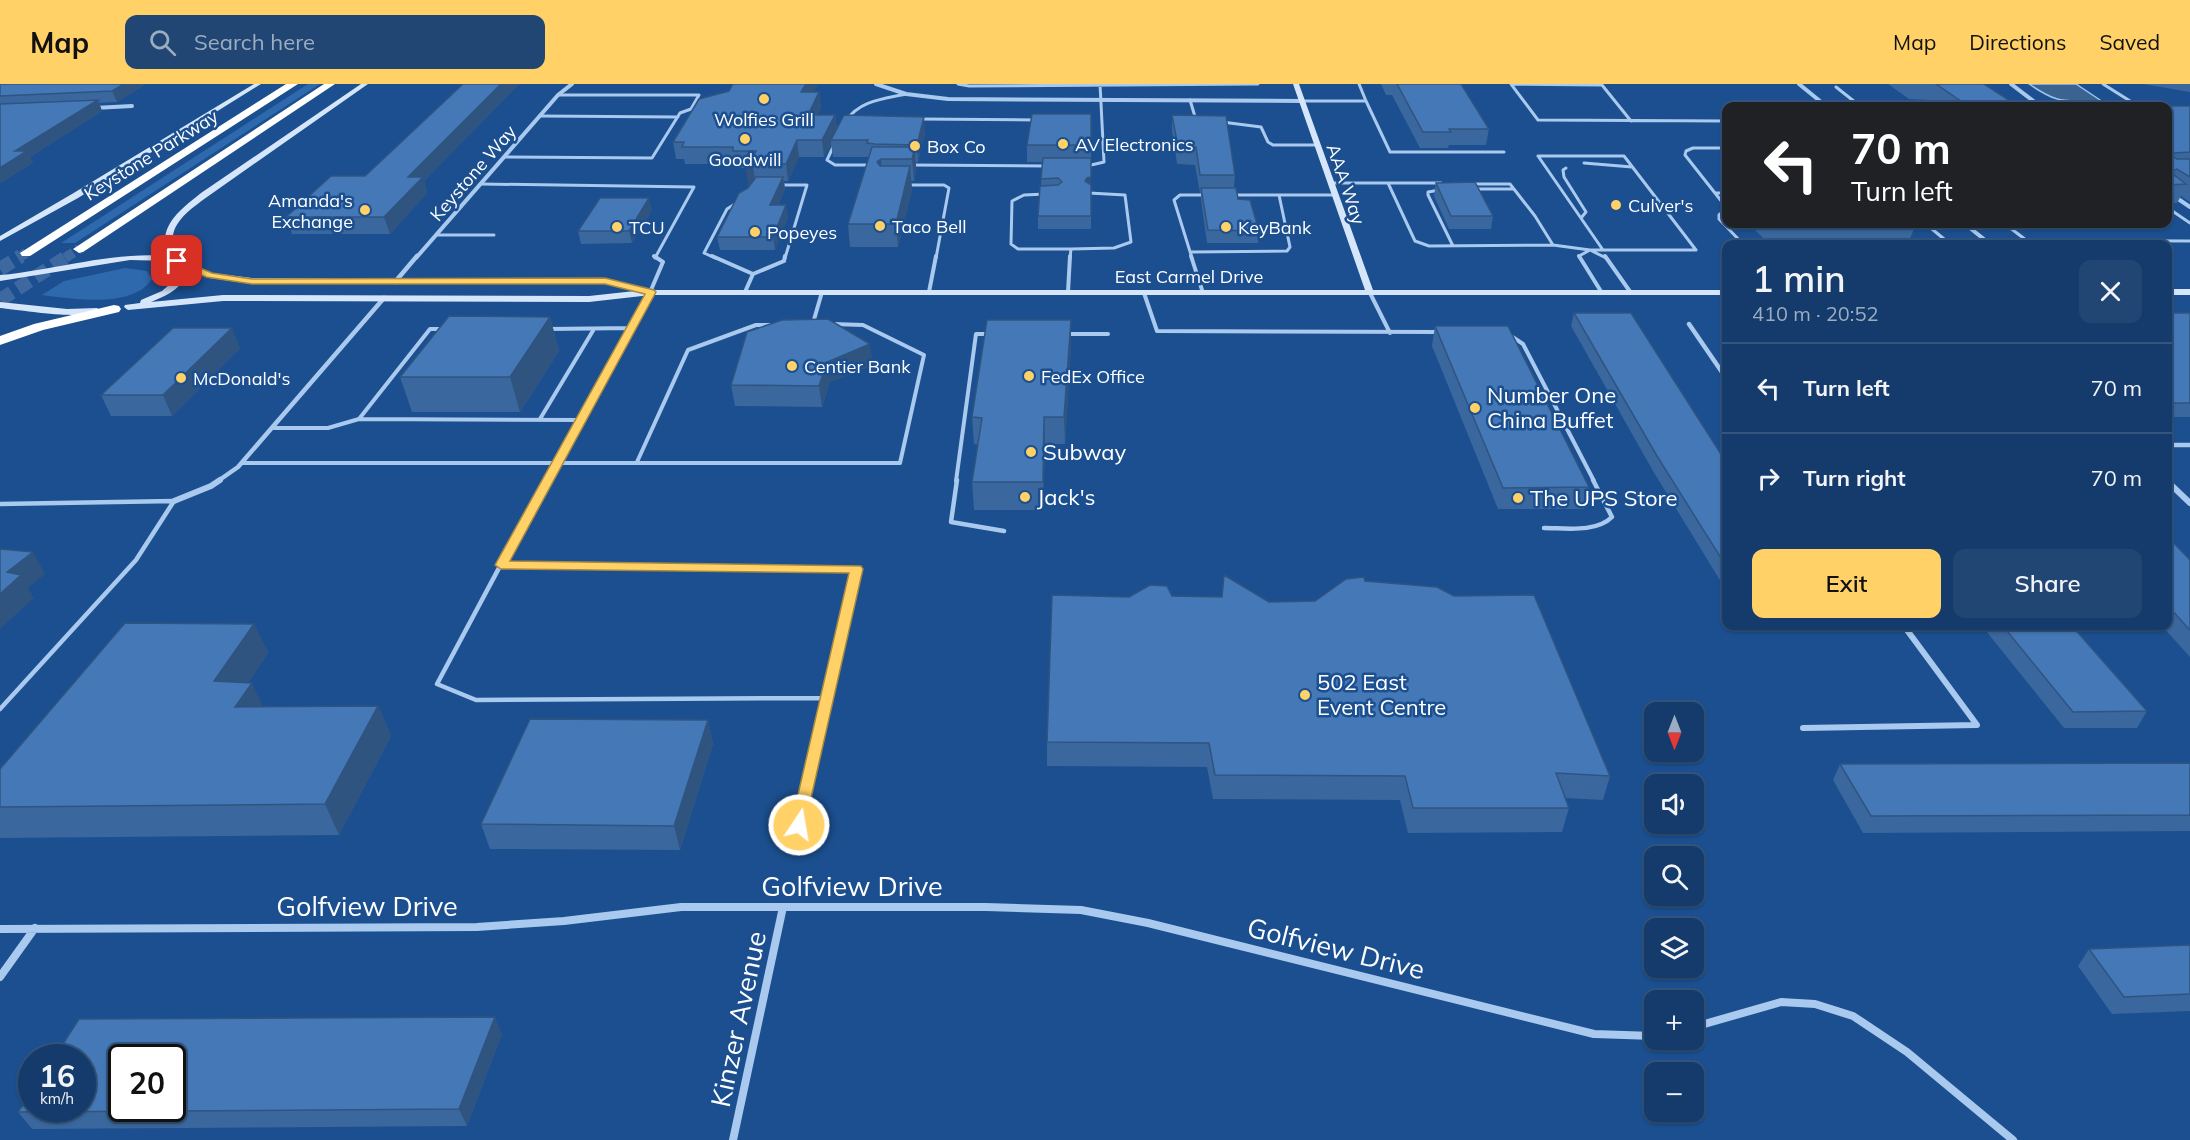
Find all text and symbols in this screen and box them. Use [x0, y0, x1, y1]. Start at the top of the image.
search box [125, 15, 545, 69]
text: Map [30, 25, 89, 60]
icon: search [146, 26, 179, 59]
text: Search here [194, 28, 315, 56]
text: Map [1893, 29, 1936, 55]
text: Directions [1969, 29, 2066, 55]
text: Saved [2099, 29, 2160, 55]
marker: Wolfies Grill [757, 92, 771, 106]
street label: Keystone Parkway [80, 104, 223, 206]
place label: Wolfies Grill [714, 108, 814, 131]
street label: Keystone Way [425, 120, 521, 226]
text: 70 m [1851, 122, 1951, 175]
icon: left [1752, 126, 1830, 204]
marker: Goodwill [738, 132, 752, 146]
place label: AV Electronics [1075, 133, 1194, 156]
place label: Box Co [927, 135, 986, 158]
marker: AV Electronics [1056, 137, 1070, 151]
marker: Box Co [908, 139, 922, 153]
street label: AAA Way [1322, 141, 1371, 228]
place label: Goodwill [708, 148, 782, 171]
text: Turn left [1851, 174, 1953, 208]
place label: Amanda's Exchange [268, 189, 353, 233]
place label: Culver's [1628, 194, 1694, 217]
marker: Culver's [1609, 198, 1623, 212]
marker: Amanda's Exchange [358, 203, 372, 217]
place label: Taco Bell [892, 215, 967, 238]
place label: TCU [629, 216, 665, 239]
place label: KeyBank [1238, 216, 1312, 239]
marker: Taco Bell [873, 219, 887, 233]
marker: TCU [610, 220, 624, 234]
marker: KeyBank [1219, 220, 1233, 234]
place label: Popeyes [767, 221, 837, 244]
marker: Popeyes [748, 225, 762, 239]
pin [151, 235, 202, 286]
icon: arrive [160, 244, 193, 277]
text: 1 min [1752, 256, 1846, 301]
button: close [2079, 260, 2142, 323]
street label: East Carmel Drive [1115, 265, 1263, 288]
text: 410 m · 20:52 [1752, 301, 1878, 326]
place label: Centier Bank [804, 355, 911, 378]
marker: Centier Bank [785, 359, 799, 373]
place label: FedEx Office [1041, 365, 1145, 388]
place label: McDonald's [193, 367, 290, 390]
marker: FedEx Office [1022, 369, 1036, 383]
marker: McDonald's [174, 371, 188, 385]
icon: left [1752, 372, 1785, 405]
text: Turn left [1803, 374, 1890, 402]
text: 70 m [2091, 374, 2142, 402]
place label: Number One China Buffet [1487, 381, 1616, 434]
marker: Number One China Buffet [1468, 401, 1482, 415]
place label: Subway [1043, 438, 1126, 466]
marker: Subway [1024, 445, 1038, 459]
icon: right [1752, 462, 1785, 495]
text: Turn right [1803, 464, 1906, 492]
text: 70 m [2091, 464, 2142, 492]
place label: Jack's [1037, 483, 1095, 511]
place label: The UPS Store [1530, 484, 1677, 512]
marker: Jack's [1018, 490, 1032, 504]
marker: The UPS Store [1511, 491, 1525, 505]
button: Exit [1752, 549, 1941, 618]
button: Share [1953, 549, 2142, 618]
place label: 502 East Event Centre [1317, 668, 1446, 721]
marker: 502 East Event Centre [1298, 688, 1312, 702]
north arrow [1644, 702, 1704, 762]
map controls [1644, 702, 1704, 1122]
button: sound [1644, 774, 1704, 834]
position arrow [767, 793, 831, 857]
button: search [1644, 846, 1704, 906]
street label: Golfview Drive [761, 869, 943, 903]
street label: Golfview Drive [276, 889, 458, 923]
street label: Golfview Drive [1244, 910, 1428, 986]
button: layers [1644, 918, 1704, 978]
street label: Kinzer Avenue [703, 928, 773, 1110]
button: + [1644, 990, 1704, 1050]
speed limit sign: 20 [108, 1044, 186, 1122]
text: 16 [39, 1057, 75, 1095]
button: − [1644, 1062, 1704, 1122]
text: km/h [40, 1089, 74, 1108]

